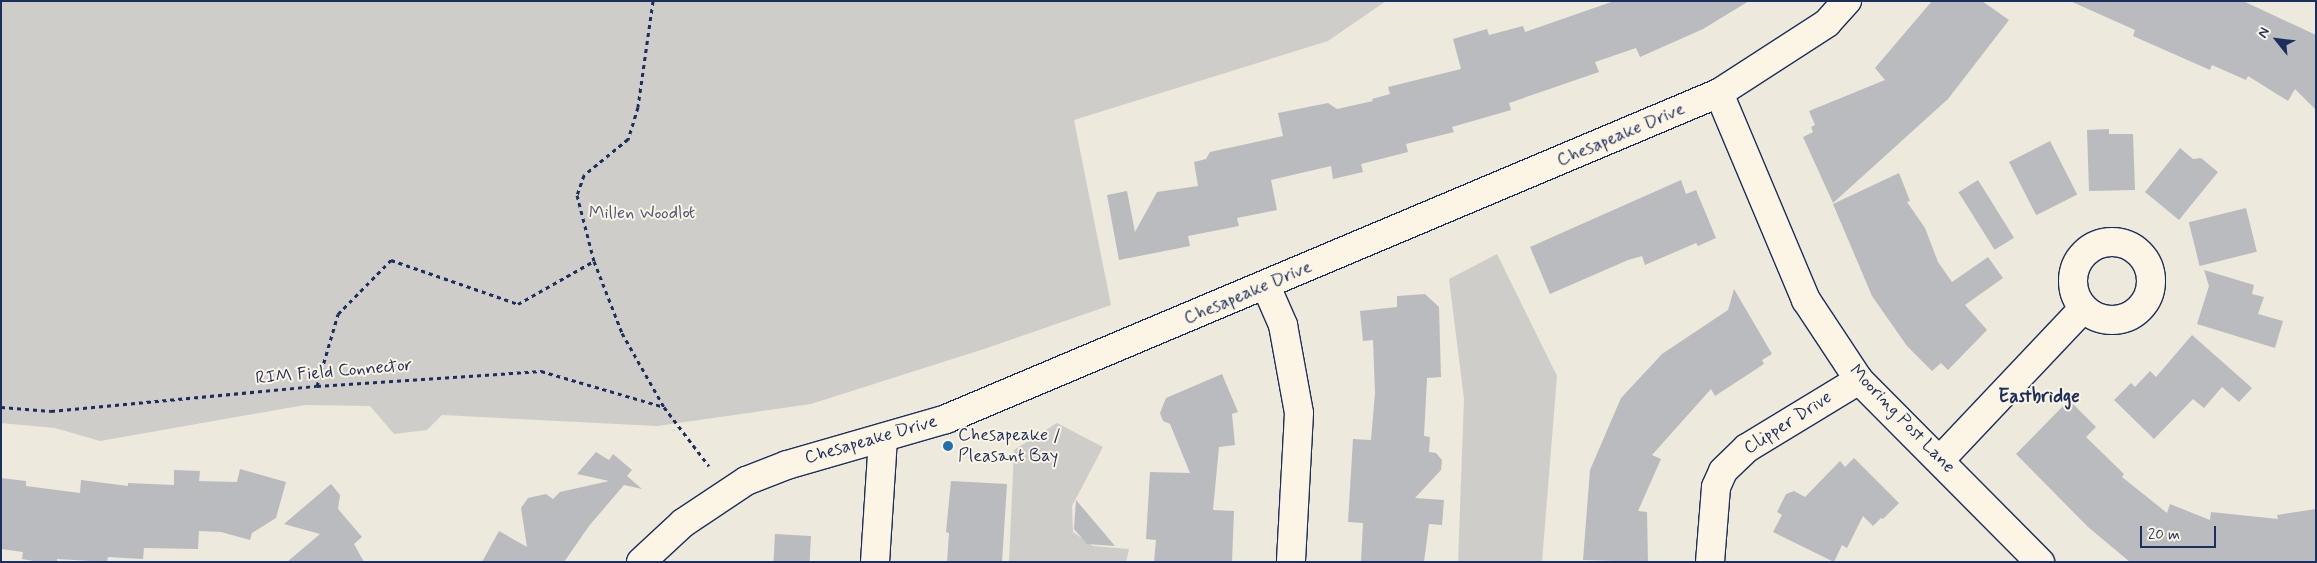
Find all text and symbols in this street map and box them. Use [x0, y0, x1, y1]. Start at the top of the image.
north arrow [2252, 15, 2302, 65]
text: N [2254, 24, 2274, 41]
street label: Chesapeake Drive [1555, 99, 1687, 171]
park label: Millen Woodlot [587, 202, 697, 224]
street label: Chesapeake Drive [1182, 257, 1314, 329]
street label: RIM Field Connector [252, 354, 416, 390]
street label: Mooring Post Lane [1845, 361, 1959, 477]
district label: Eastbridge [1998, 386, 2080, 408]
street label: Clipper Drive [1740, 387, 1836, 459]
street label: Chesapeake Drive [803, 411, 939, 469]
place label: Chesapeake / Pleasant Bay [958, 425, 1061, 468]
marker: Chesapeake / Pleasant Bay [942, 440, 954, 452]
scale bar [2142, 516, 2218, 548]
text: 20 m [2148, 525, 2180, 545]

